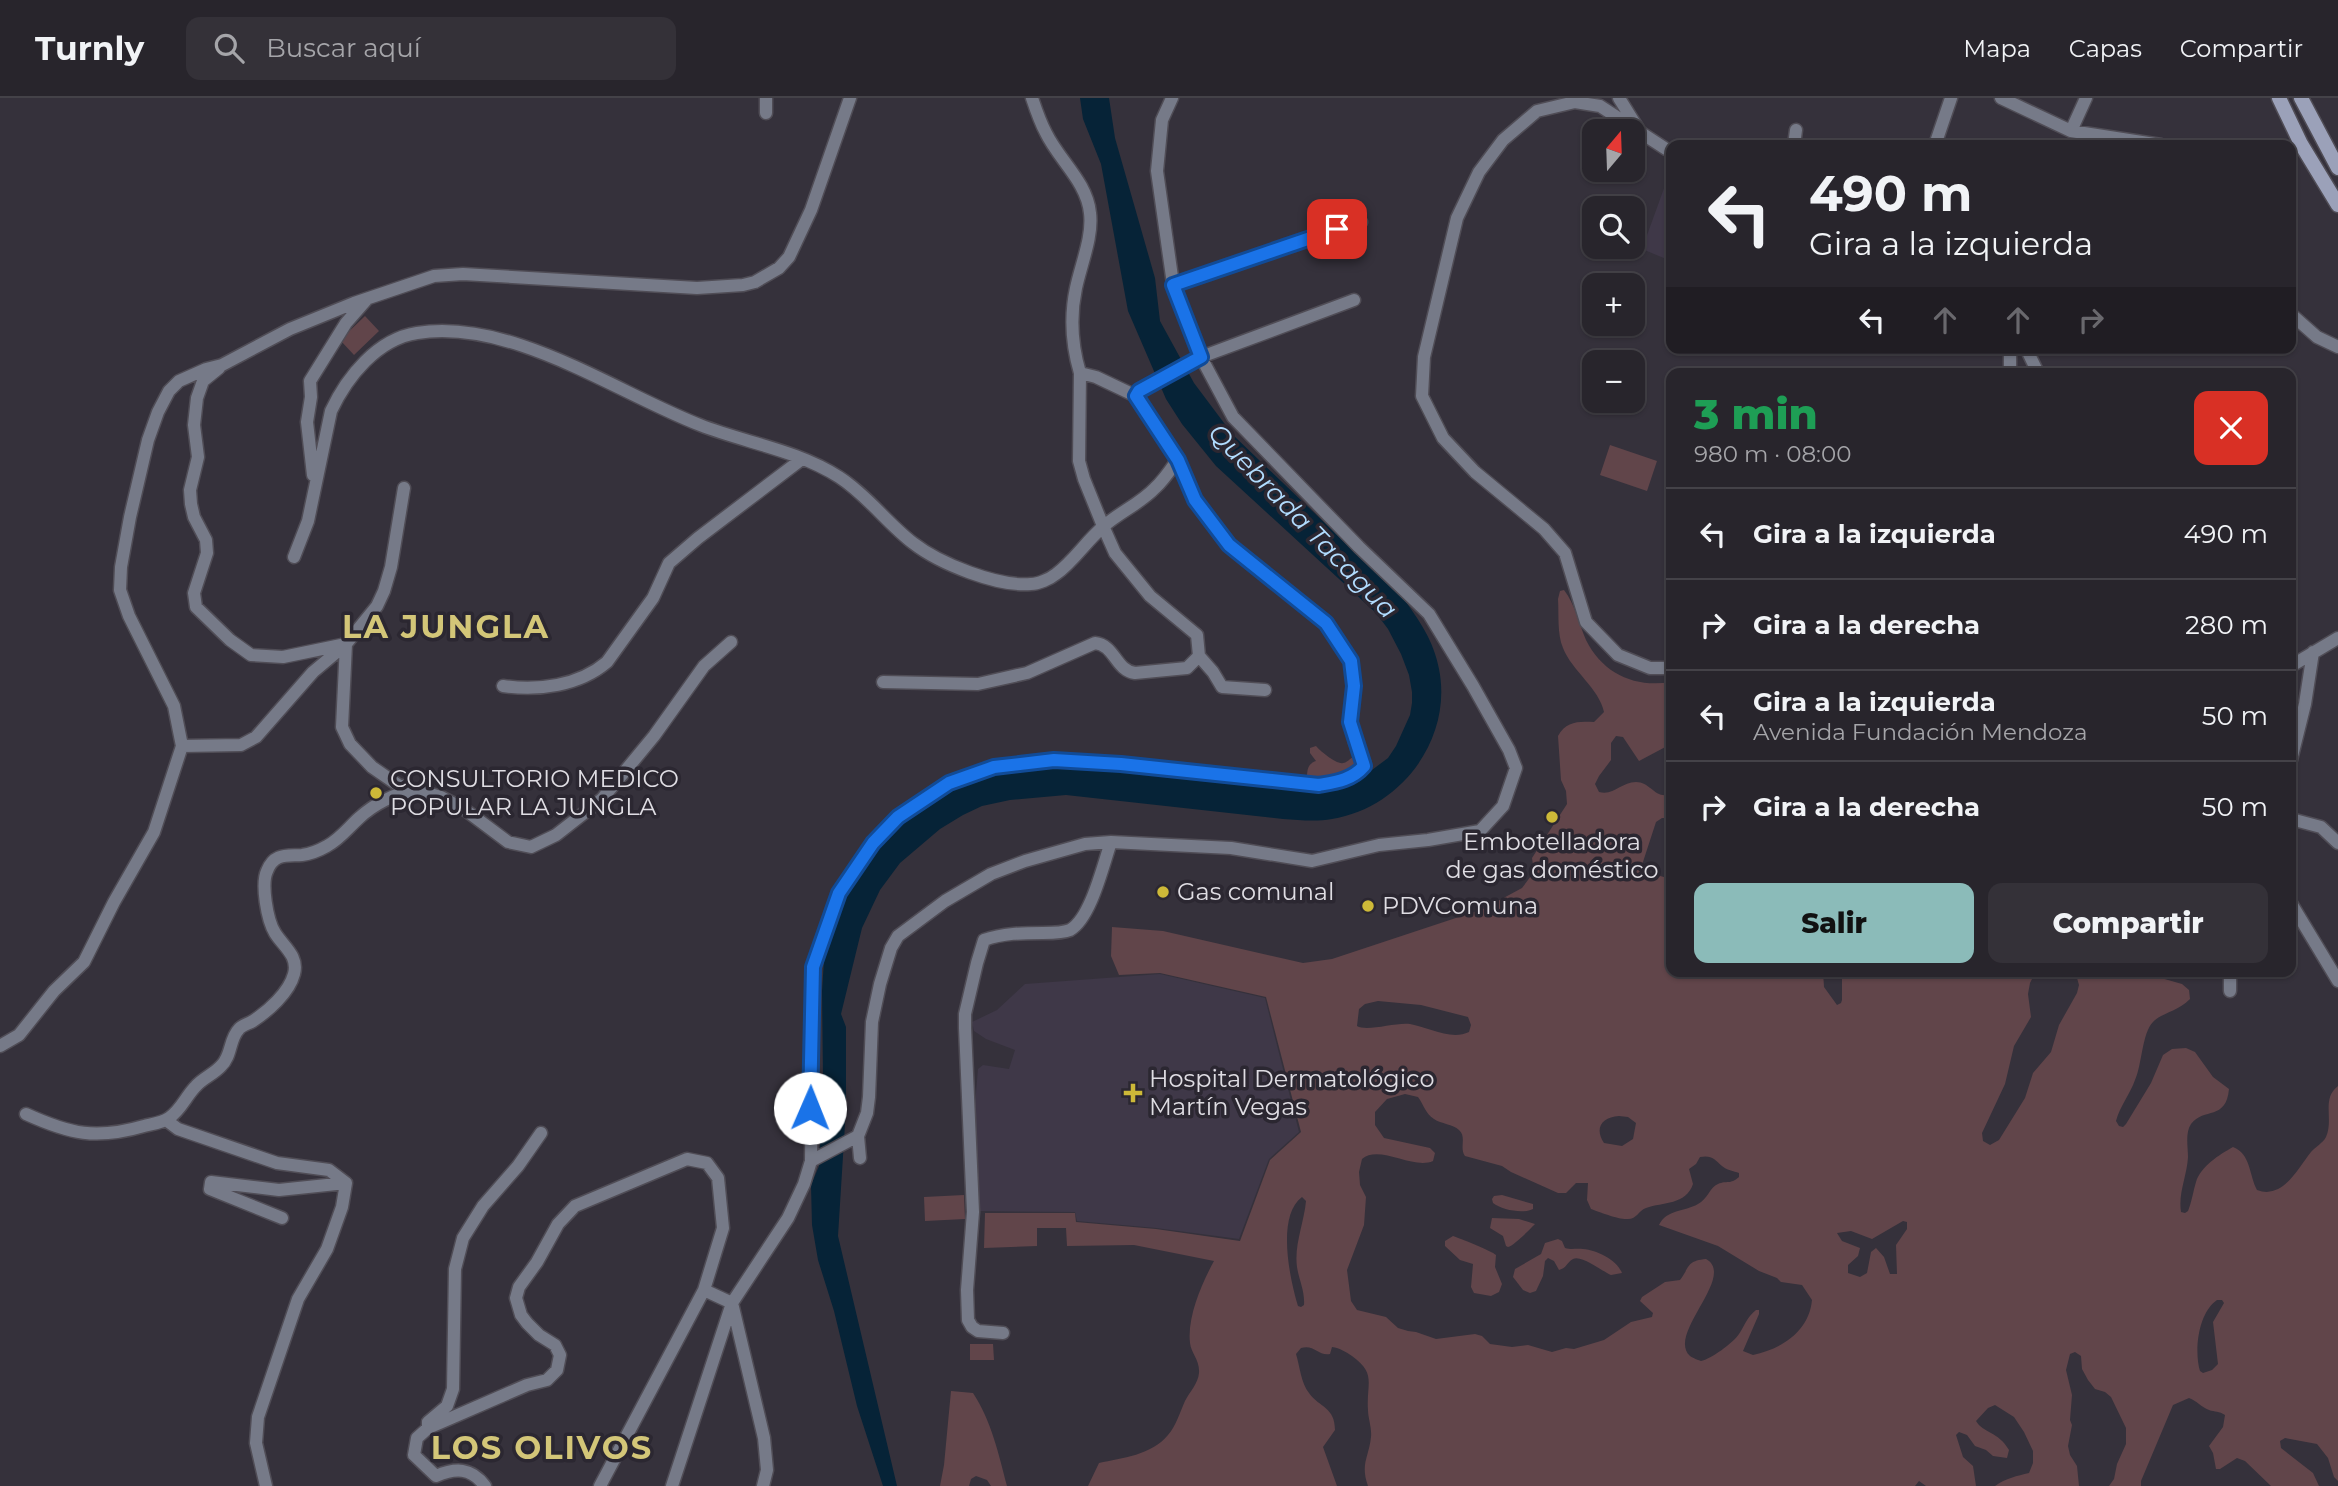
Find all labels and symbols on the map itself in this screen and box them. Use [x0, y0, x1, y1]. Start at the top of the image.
north arrow [1582, 119, 1645, 182]
pin [1307, 199, 1367, 259]
water label: Quebrada Tacagua [1202, 417, 1404, 625]
district label: LA JUNGLA [342, 607, 550, 646]
place label: CONSULTORIO MEDICO POPULAR LA JUNGLA [390, 764, 679, 821]
marker: CONSULTORIO MEDICO POPULAR LA JUNGLA [368, 785, 384, 801]
marker: Embotelladora de gas doméstico [1544, 809, 1560, 825]
place label: Embotelladora de gas doméstico [1445, 827, 1659, 884]
place label: Gas comunal [1177, 877, 1335, 906]
marker: Gas comunal [1155, 884, 1171, 900]
place label: PDVComuna [1382, 891, 1538, 920]
marker: PDVComuna [1360, 898, 1376, 914]
place label: Hospital Dermatológico Martín Vegas [1149, 1064, 1434, 1121]
position arrow [773, 1071, 847, 1145]
marker: Hospital Dermatológico Martín Vegas [1123, 1083, 1143, 1103]
district label: LOS OLIVOS [431, 1428, 653, 1467]

